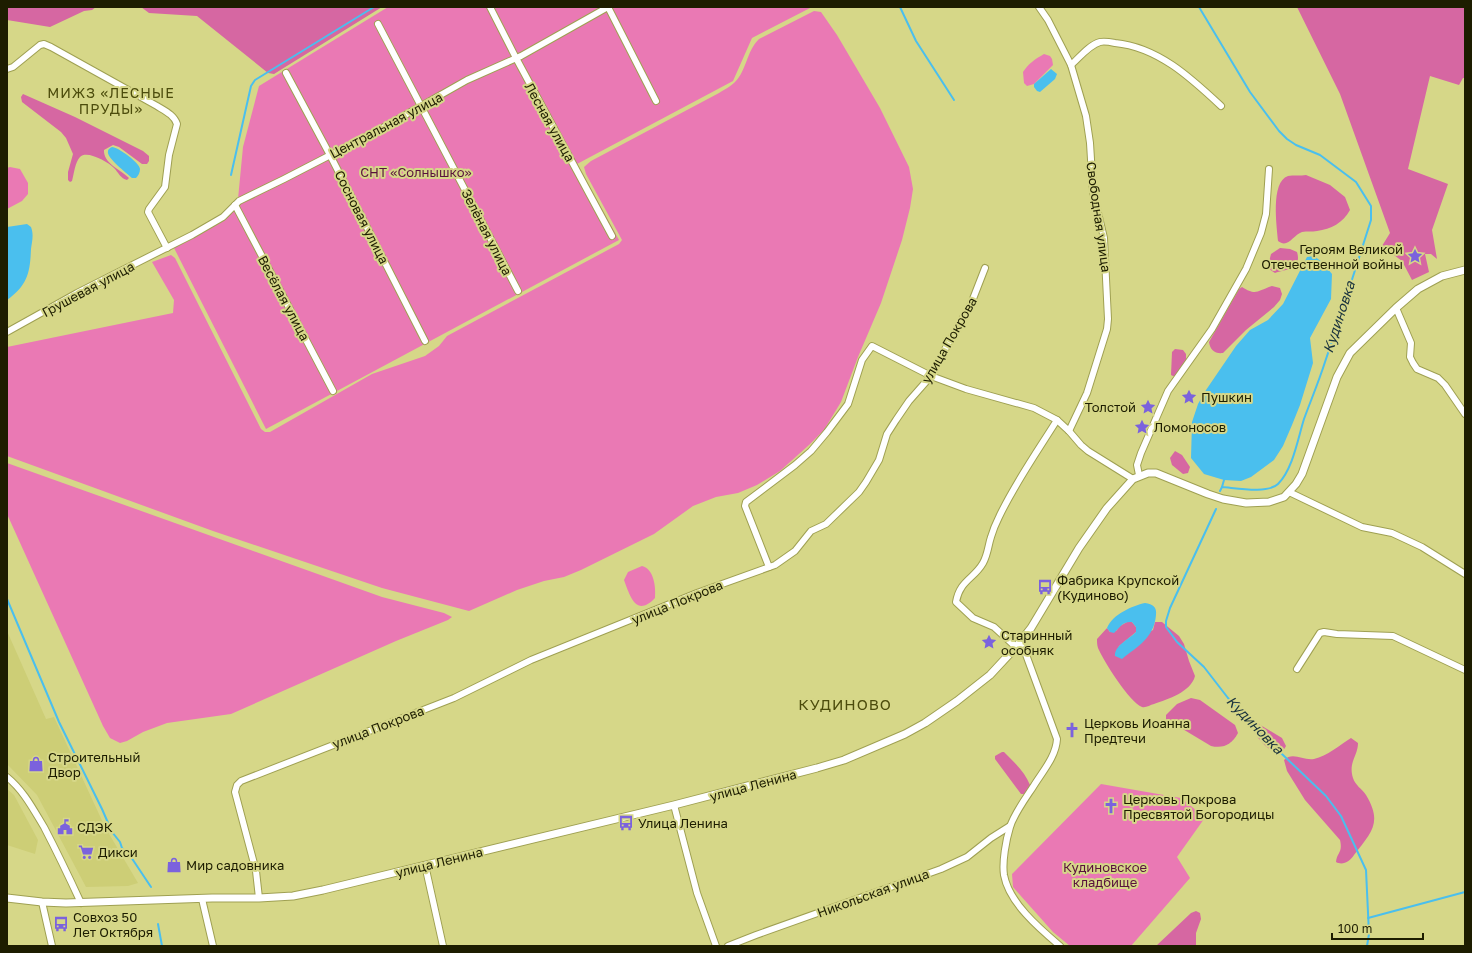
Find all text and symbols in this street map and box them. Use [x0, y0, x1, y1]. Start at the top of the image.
street label: Лесная улица [522, 80, 578, 164]
district label: МИЖЗ «ЛЕСНЫЕ ПРУДЫ» [47, 84, 175, 117]
street label: Центральная улица [327, 88, 445, 162]
street label: Свободная улица [1083, 161, 1115, 273]
park label: СНТ «Солнышко» [360, 164, 472, 180]
street label: Сосновая улица [332, 168, 392, 266]
street label: Зелёная улица [458, 186, 516, 278]
place label: Героям Великой Отечественной войны [1261, 241, 1403, 272]
place icon: Героям Великой Отечественной войны [1406, 247, 1424, 265]
street label: Весёлая улица [255, 253, 313, 343]
street label: Грушевая улица [39, 258, 137, 320]
water label: Кудиновка [1319, 278, 1358, 355]
street label: улица Покрова [918, 294, 980, 386]
place icon: Пушкин [1180, 388, 1198, 406]
place label: Пушкин [1201, 389, 1252, 405]
place icon: Толстой [1139, 398, 1157, 416]
place label: Толстой [1085, 399, 1136, 415]
place icon: Ломоносов [1133, 418, 1151, 436]
place label: Ломоносов [1154, 419, 1226, 435]
place label: Фабрика Крупской (Кудиново) [1057, 572, 1179, 603]
street label: улица Покрова [629, 576, 725, 628]
bus stop icon: Фабрика Крупской (Кудиново) [1036, 578, 1054, 596]
place label: Старинный особняк [1001, 627, 1073, 658]
place icon: Старинный особняк [980, 633, 998, 651]
water label: Кудиновка [1223, 692, 1288, 758]
district label: КУДИНОВО [798, 695, 892, 713]
street label: улица Покрова [330, 702, 426, 752]
place label: Церковь Иоанна Предтечи [1084, 715, 1190, 746]
church icon: Церковь Иоанна Предтечи [1063, 721, 1081, 739]
place label: Строительный Двор [48, 749, 140, 780]
shop icon: Строительный Двор [27, 755, 45, 773]
street label: улица Ленина [708, 766, 798, 804]
place label: Церковь Покрова Пресвятой Богородицы [1123, 791, 1274, 822]
church icon: Церковь Покрова Пресвятой Богородицы [1102, 797, 1120, 815]
bus stop icon: Улица Ленина [617, 814, 635, 832]
place label: Улица Ленина [638, 815, 728, 831]
public building icon: СДЭК [56, 818, 74, 836]
place label: СДЭК [77, 819, 113, 835]
supermarket icon: Дикси [77, 843, 95, 861]
street label: улица Ленина [394, 843, 484, 881]
place label: Дикси [98, 844, 138, 860]
shop icon: Мир садовника [165, 856, 183, 874]
place label: Мир садовника [186, 857, 284, 873]
park label: Кудиновское кладбище [1063, 859, 1147, 890]
street label: Никольская улица [815, 865, 931, 921]
place label: Совхоз 50 Лет Октября [73, 909, 153, 940]
bus stop icon: Совхоз 50 Лет Октября [52, 915, 70, 933]
scale bar [1332, 915, 1423, 941]
text: 100 m [1338, 921, 1372, 936]

